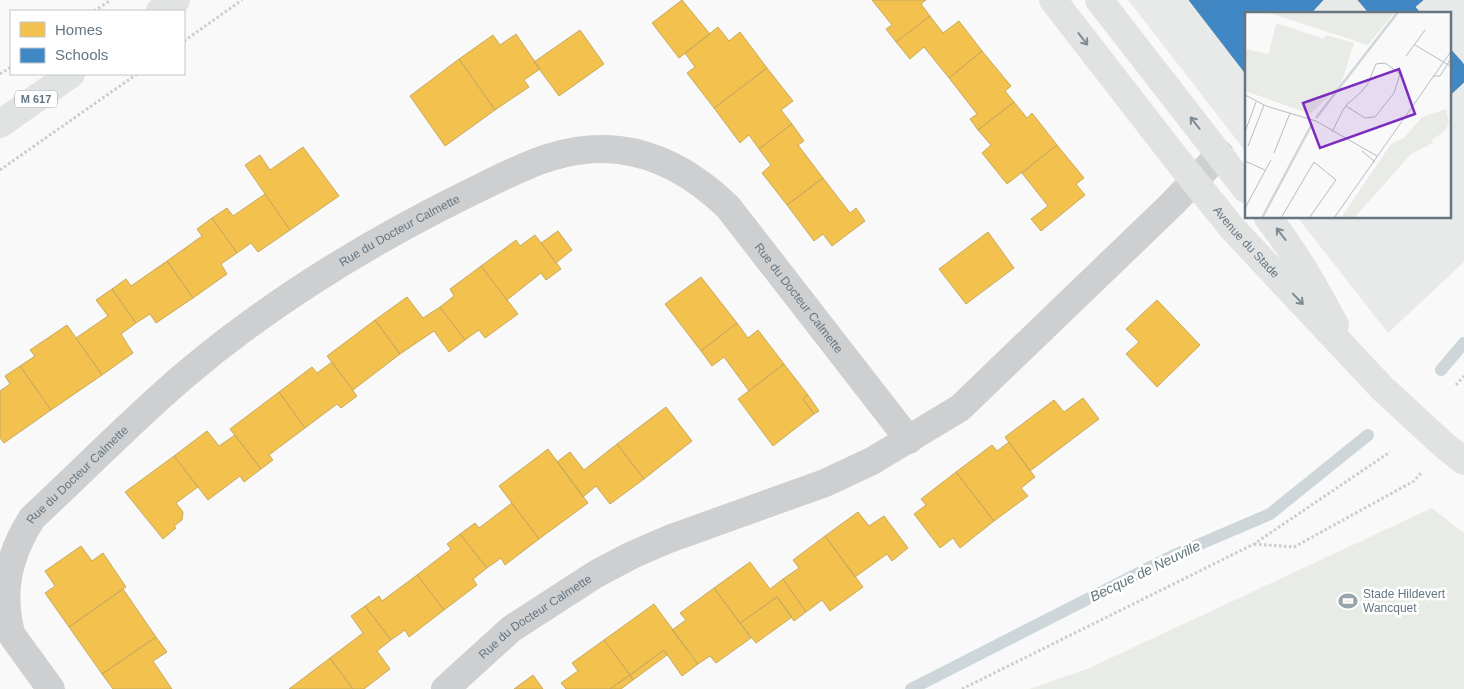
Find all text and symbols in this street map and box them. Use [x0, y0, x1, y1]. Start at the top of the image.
legend [10, 10, 185, 75]
inset map [1245, 12, 1452, 219]
text: Homes [55, 21, 103, 38]
one-way arrow [1078, 32, 1088, 46]
text: Schools [55, 46, 108, 63]
road number: M 617 [15, 90, 57, 108]
one-way arrow [1190, 117, 1201, 130]
street label: Rue du Docteur Calmette [337, 192, 462, 270]
street label: Avenue du Stade [1210, 203, 1283, 281]
one-way arrow [1276, 228, 1287, 241]
street label: Rue du Docteur Calmette [752, 240, 846, 356]
one-way arrow [1292, 292, 1304, 305]
street label: Rue du Docteur Calmette [23, 423, 131, 526]
water label: Becque de Neuville [1087, 537, 1203, 605]
street label: Rue du Docteur Calmette [476, 572, 595, 662]
place label: Stade Hildevert Wancquet [1363, 587, 1446, 615]
sports icon: Stade Hildevert Wancquet [1337, 590, 1359, 612]

